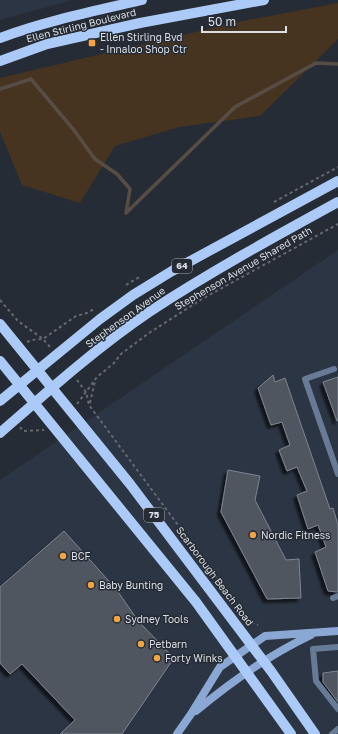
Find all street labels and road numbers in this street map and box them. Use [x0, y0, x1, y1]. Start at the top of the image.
street label: Ellen Stirling Boulevard [25, 6, 137, 44]
street label: Stephenson Avenue Shared Path [172, 224, 314, 312]
road number: 64 [172, 259, 192, 273]
street label: Stephenson Avenue [83, 284, 167, 350]
road number: 75 [144, 508, 164, 522]
street label: Scarborough Beach Road [174, 524, 256, 628]

